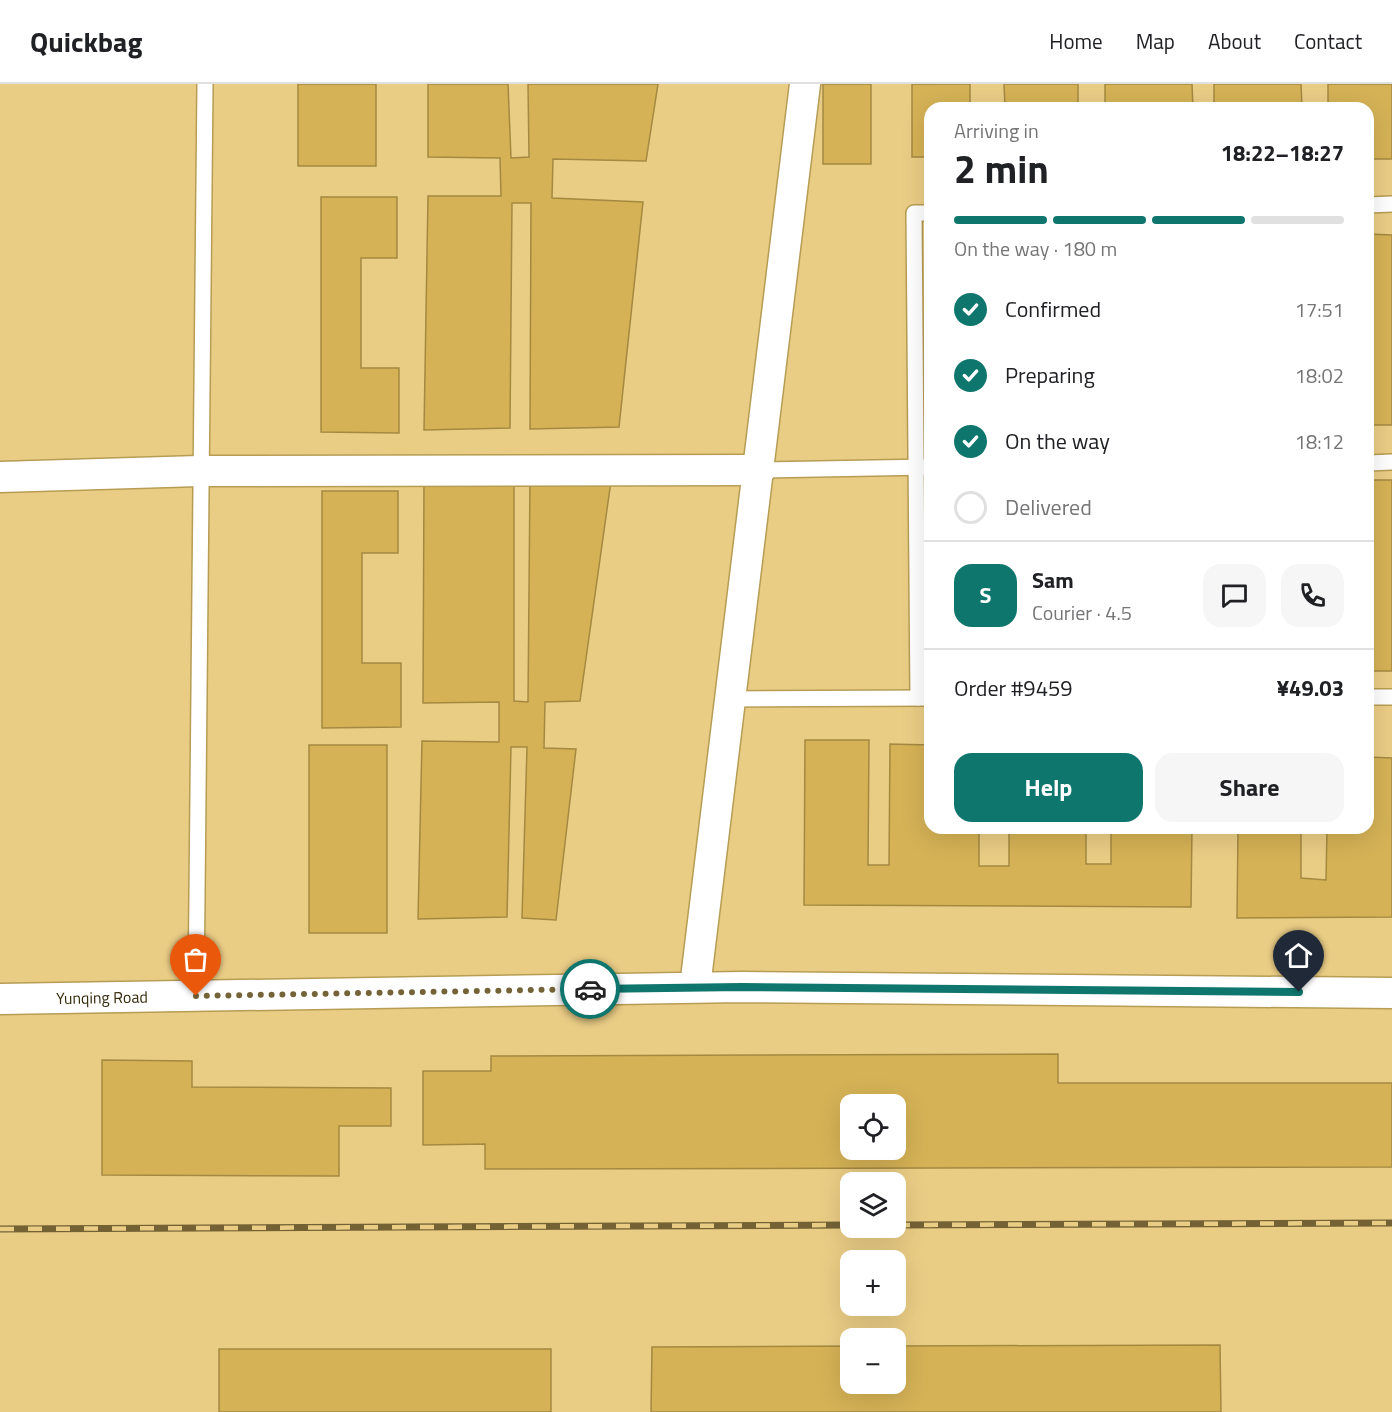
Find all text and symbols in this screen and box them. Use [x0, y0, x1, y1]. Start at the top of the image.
text: Quickbag [30, 20, 142, 63]
text: Home [1049, 25, 1103, 57]
text: Map [1136, 25, 1175, 57]
text: About [1208, 25, 1261, 57]
text: Contact [1294, 25, 1362, 57]
text: Arriving in [954, 115, 1039, 146]
text: 18:22–18:27 [1221, 136, 1344, 170]
text: 2 min [954, 139, 1049, 198]
text: On the way · 180 m [954, 233, 1117, 264]
text: Confirmed [1005, 292, 1101, 326]
icon: check [954, 293, 987, 326]
text: 17:51 [1295, 294, 1344, 325]
text: Preparing [1005, 358, 1095, 392]
icon: check [954, 359, 987, 392]
text: 18:02 [1295, 360, 1344, 391]
text: On the way [1005, 424, 1110, 458]
icon: check [954, 425, 987, 458]
text: 18:12 [1295, 426, 1344, 457]
text: Delivered [1005, 490, 1092, 524]
text: Sam [1032, 563, 1074, 597]
button: chat [1203, 564, 1266, 627]
button: phone [1281, 564, 1344, 627]
text: S [980, 578, 991, 612]
text: Courier · 4.5 [1032, 597, 1132, 628]
text: Order #9459 [954, 671, 1073, 705]
text: ¥49.03 [1277, 671, 1344, 705]
button: Help [954, 753, 1143, 822]
button: Share [1155, 753, 1344, 822]
pin [1273, 930, 1324, 992]
pin [170, 934, 221, 996]
icon: home [1282, 939, 1315, 972]
icon: bag [179, 943, 212, 976]
courier [560, 959, 620, 1019]
icon: car [574, 973, 607, 1006]
street label: Yunqing Road [56, 985, 148, 1010]
map controls [840, 1094, 906, 1394]
button: locate [840, 1094, 906, 1160]
button: layers [840, 1172, 906, 1238]
button: + [840, 1250, 906, 1316]
button: − [840, 1328, 906, 1394]

